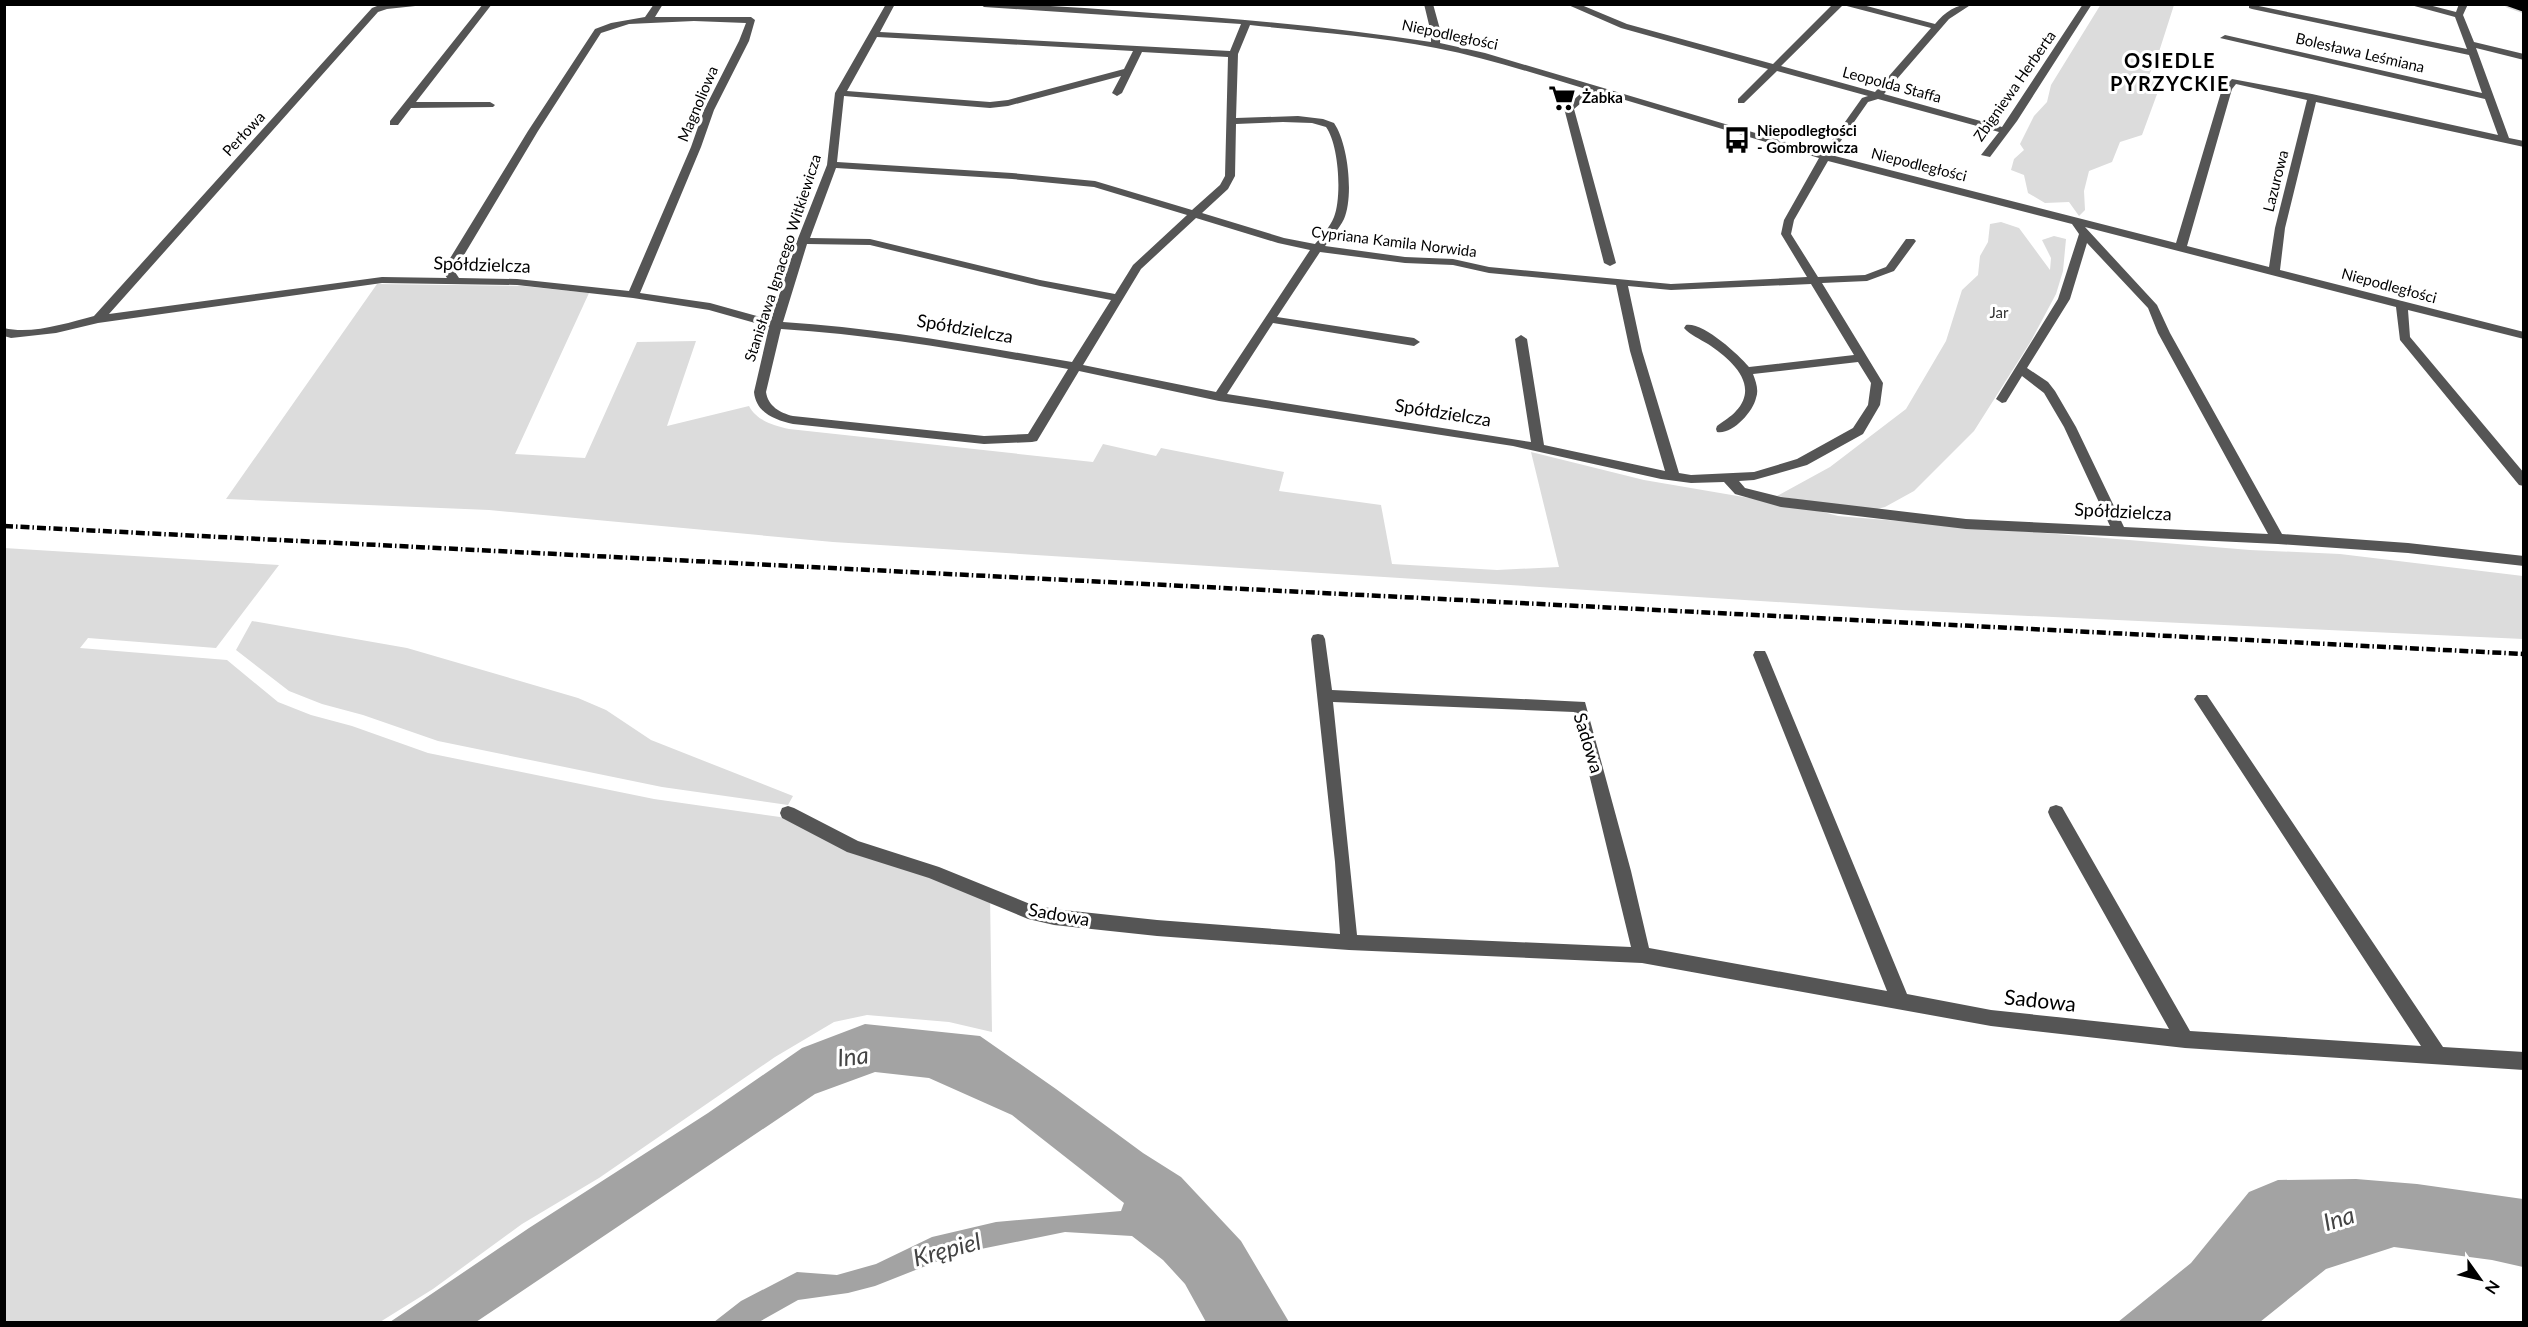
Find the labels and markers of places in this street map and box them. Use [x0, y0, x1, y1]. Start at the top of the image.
supermarket icon: Żabka [1547, 83, 1577, 113]
place label: Żabka [1582, 88, 1623, 106]
place label: Niepodległości - Gombrowicza [1757, 121, 1858, 156]
bus stop icon: Niepodległości - Gombrowicza [1722, 125, 1752, 155]

